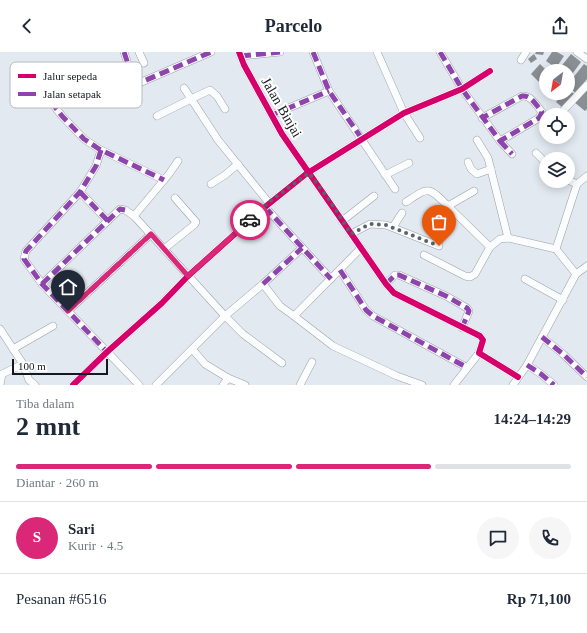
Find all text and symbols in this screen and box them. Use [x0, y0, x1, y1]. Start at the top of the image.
icon: back [16, 15, 38, 37]
icon: share [549, 15, 571, 37]
text: Parcelo [265, 16, 322, 36]
legend [10, 62, 142, 108]
north arrow [539, 64, 575, 100]
map controls [539, 64, 575, 188]
text: Jalur sepeda [43, 70, 97, 82]
street label: Jalan Binjai [258, 75, 305, 140]
text: Jalan setapak [43, 88, 102, 100]
button: locate [539, 108, 575, 144]
button: layers [539, 152, 575, 188]
courier [230, 200, 270, 240]
pin [422, 205, 456, 246]
icon: car [239, 209, 261, 231]
icon: bag [428, 211, 450, 233]
pin [51, 270, 85, 311]
icon: home [57, 276, 79, 298]
scale bar [12, 357, 108, 376]
text: 100 m [18, 360, 46, 372]
text: Tiba dalam [16, 396, 74, 411]
text: 14:24–14:29 [494, 411, 571, 427]
text: 2 mnt [16, 412, 80, 441]
text: Diantar · 260 m [16, 475, 99, 490]
button: chat [477, 517, 519, 559]
button: phone [529, 517, 571, 559]
text: Sari [68, 521, 95, 537]
text: S [33, 529, 41, 545]
text: Kurir · 4.5 [68, 538, 123, 553]
text: Pesanan #6516 [16, 591, 106, 607]
text: Rp 71,100 [507, 591, 571, 607]

